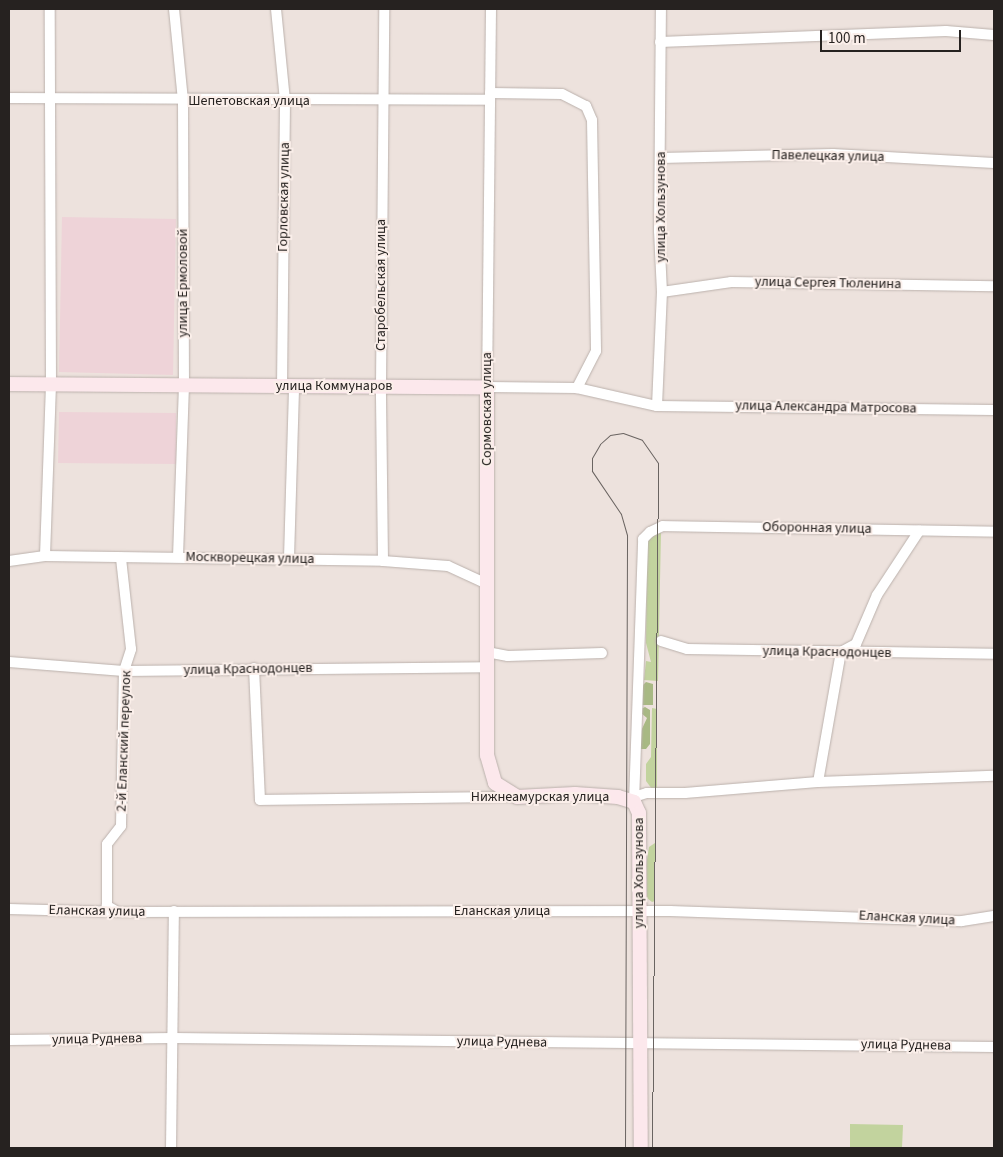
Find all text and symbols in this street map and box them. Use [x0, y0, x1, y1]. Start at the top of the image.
scale bar [823, 20, 964, 52]
text: 100 m [828, 28, 866, 49]
street label: Шепетовская улица [188, 93, 310, 109]
street label: Горловская улица [275, 142, 293, 252]
street label: Павелецкая улица [771, 147, 885, 165]
street label: улица Хользунова [653, 152, 669, 262]
street label: Старобельская улица [373, 219, 389, 351]
street label: улица Ермоловой [175, 229, 191, 337]
street label: улица Сергея Тюленина [755, 273, 901, 293]
street label: Сормовская улица [479, 352, 495, 466]
street label: улица Коммунаров [276, 378, 392, 394]
street label: улица Александра Матросова [735, 397, 917, 417]
street label: Оборонная улица [762, 519, 872, 537]
street label: Москворецкая улица [185, 548, 315, 568]
street label: улица Краснодонцев [762, 642, 892, 662]
street label: улица Краснодонцев [183, 659, 313, 679]
street label: 2-й Еланский переулок [113, 670, 135, 812]
street label: Нижнеамурская улица [471, 789, 609, 805]
street label: улица Хользунова [631, 818, 647, 928]
street label: Еланская улица [49, 902, 145, 920]
street label: Еланская улица [454, 903, 550, 919]
street label: Еланская улица [858, 907, 956, 929]
street label: улица Руднева [52, 1030, 142, 1048]
street label: улица Руднева [457, 1033, 547, 1051]
street label: улица Руднева [861, 1036, 951, 1054]

